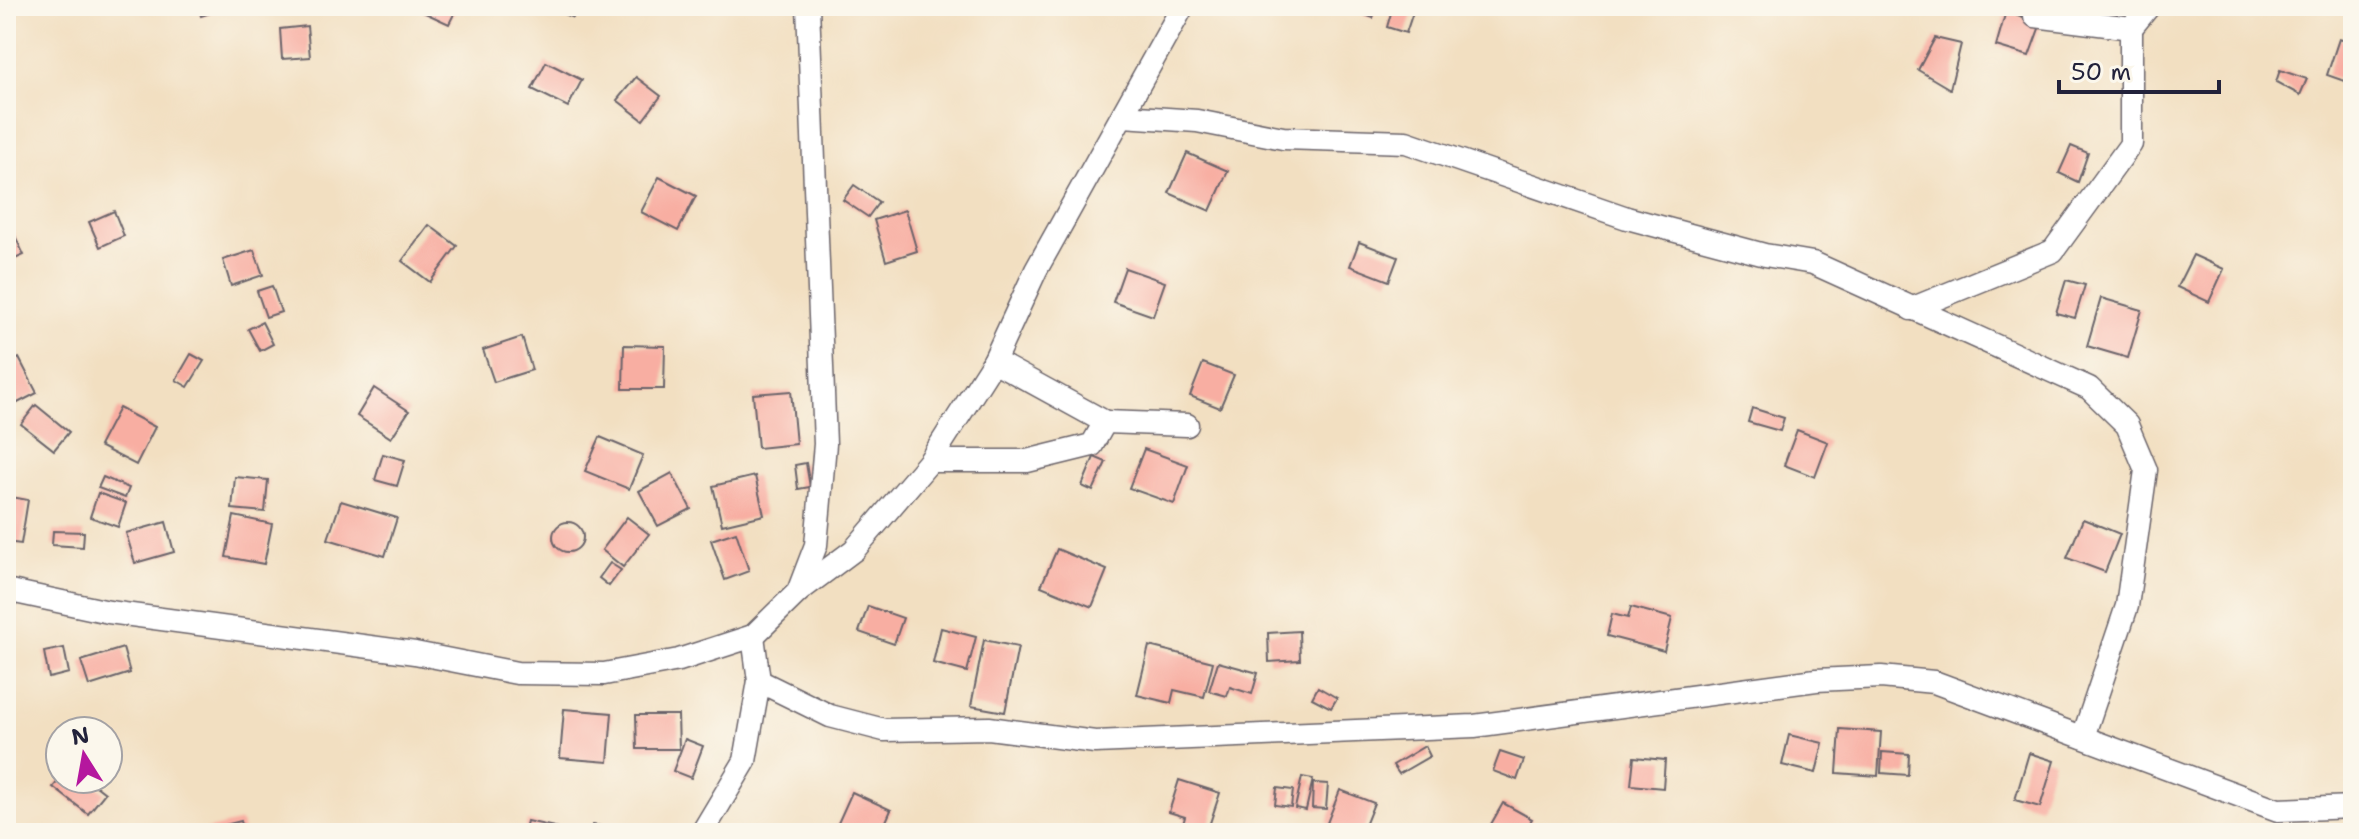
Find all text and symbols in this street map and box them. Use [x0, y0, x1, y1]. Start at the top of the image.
scale bar [2059, 44, 2219, 94]
text: 50 m [2071, 56, 2131, 88]
north arrow [44, 715, 124, 795]
text: N [69, 720, 92, 752]

